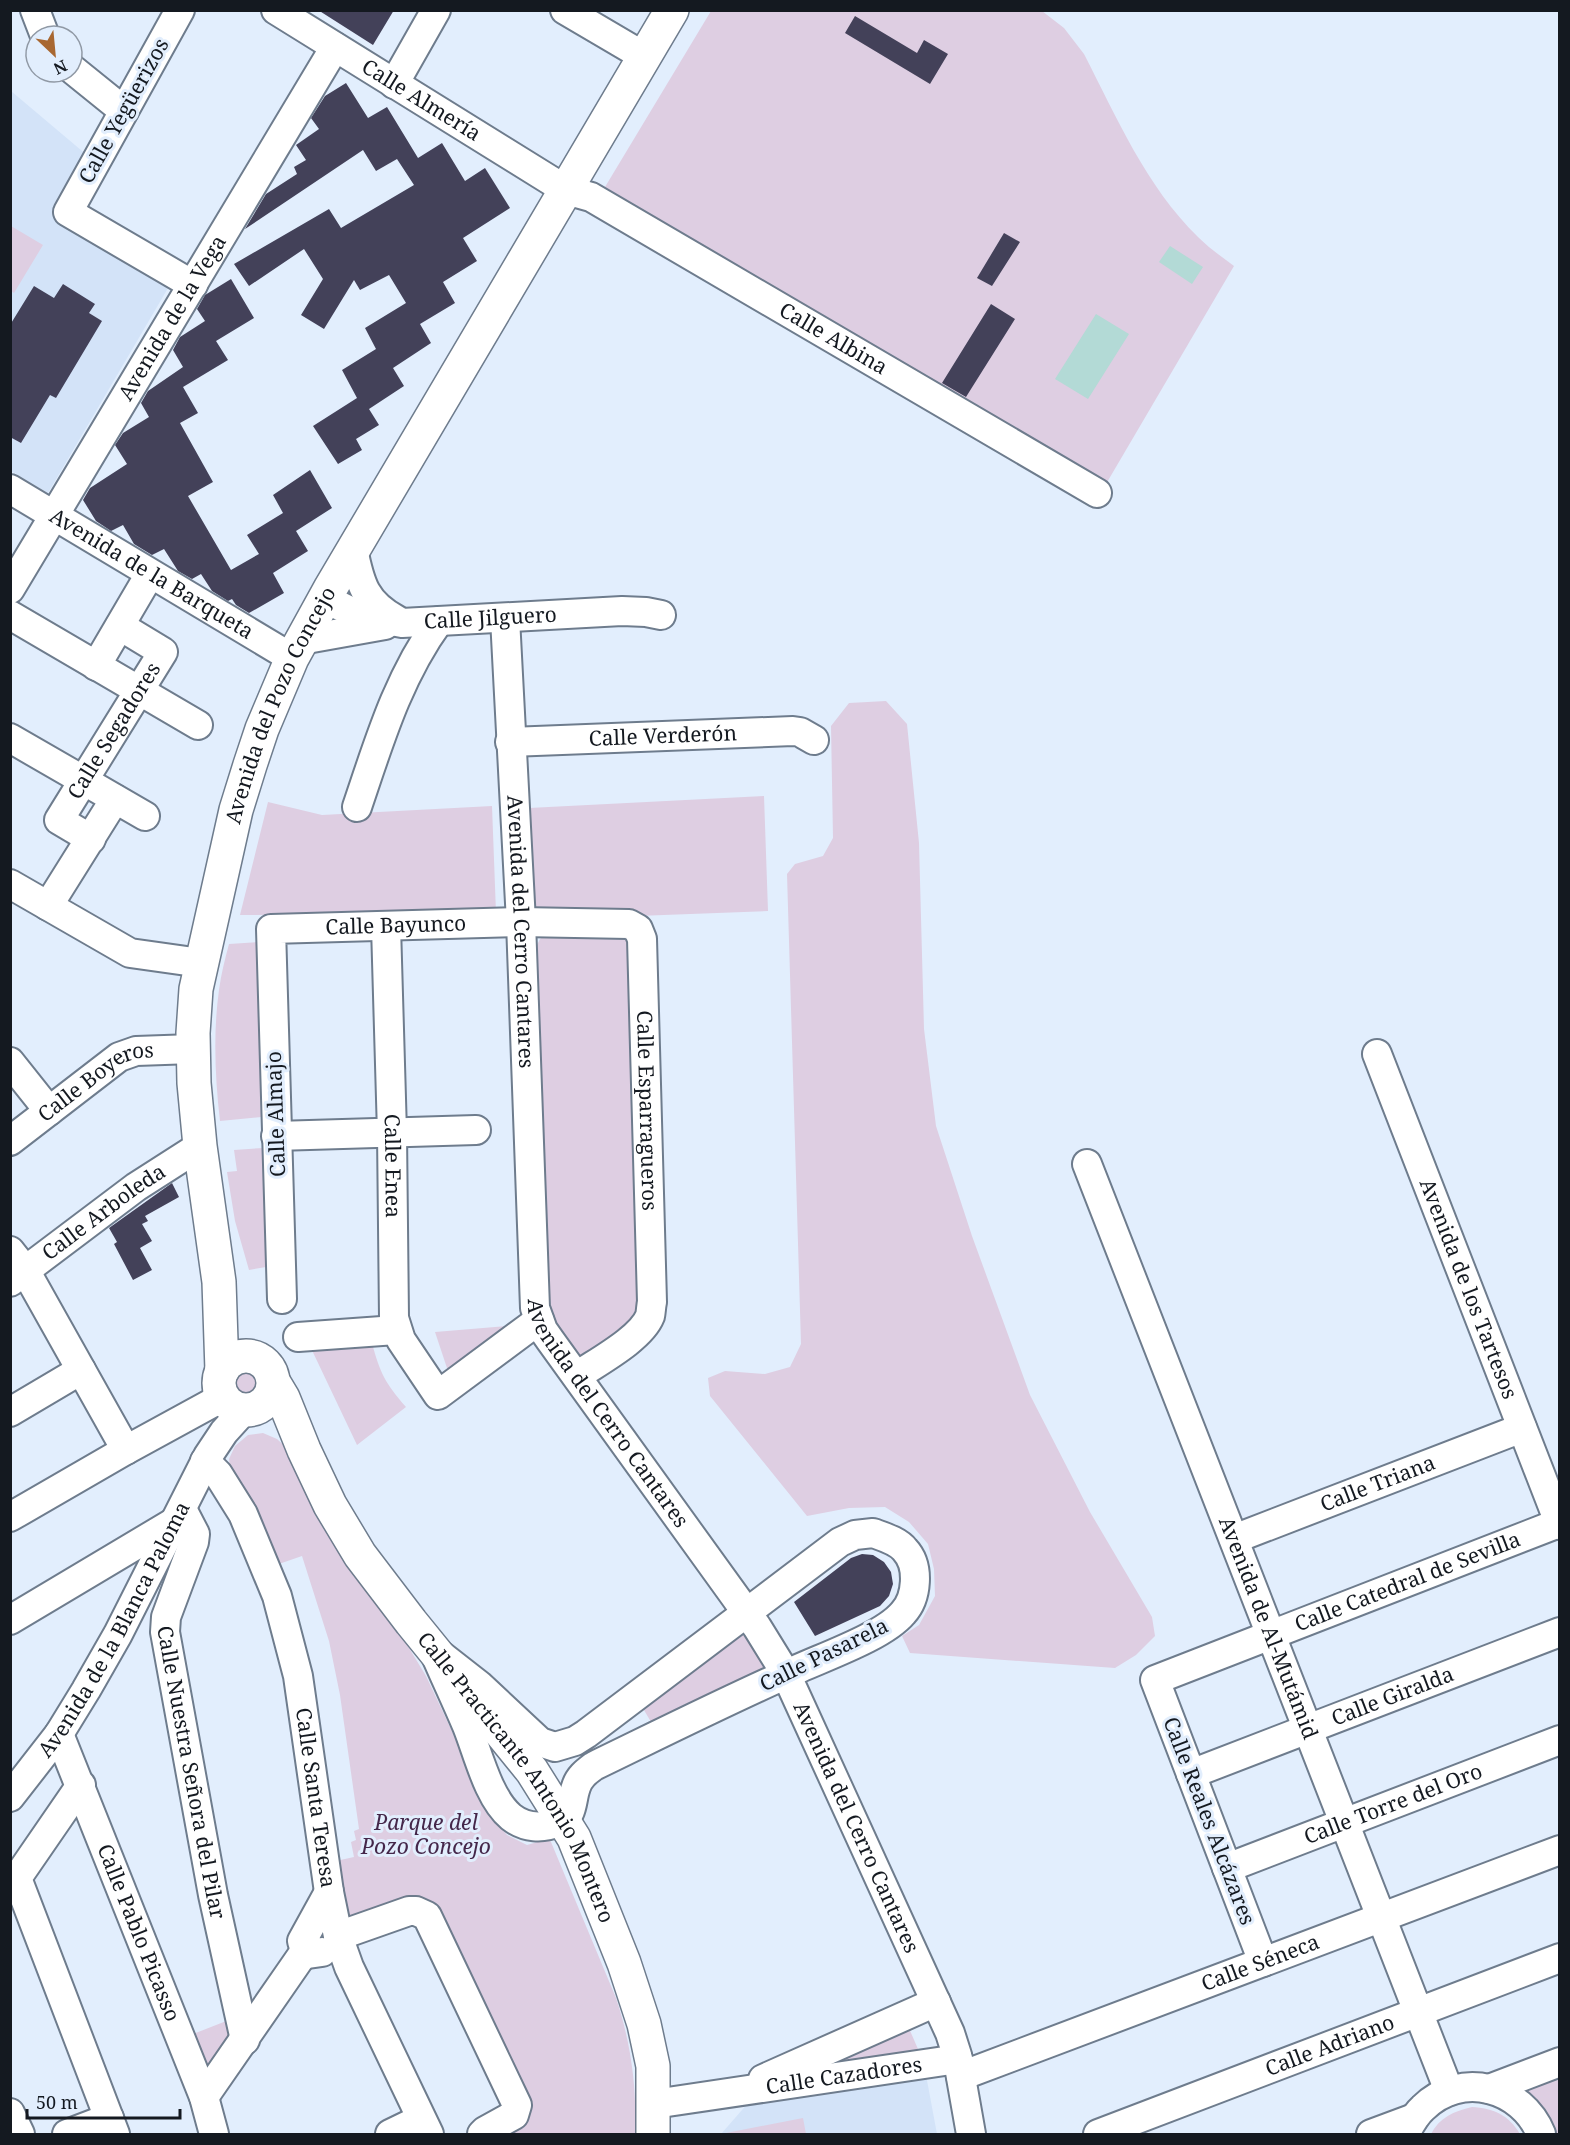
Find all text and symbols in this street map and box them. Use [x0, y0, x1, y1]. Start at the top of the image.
north arrow [24, 24, 84, 84]
street label: Calle Yegüerizos [72, 33, 175, 188]
street label: Calle Almería [357, 52, 487, 147]
text: N [50, 55, 71, 80]
street label: Avenida de la Vega [111, 230, 232, 405]
street label: Calle Albina [775, 295, 893, 380]
street label: Avenida de la Barqueta [45, 501, 259, 645]
street label: Avenida del Pozo Concejo [218, 581, 342, 826]
street label: Calle Jilguero [423, 600, 558, 635]
street label: Calle Segadores [60, 657, 166, 804]
street label: Calle Verderón [588, 718, 737, 752]
street label: Avenida del Cerro Cantares [501, 794, 541, 1069]
street label: Calle Bayunco [325, 909, 467, 940]
street label: Calle Esparragueros [631, 1010, 664, 1211]
street label: Calle Boyeros [32, 1035, 154, 1128]
street label: Calle Almajo [259, 1051, 291, 1177]
street label: Calle Enea [378, 1113, 408, 1218]
street label: Calle Arboleda [36, 1157, 170, 1266]
street label: Avenida de los Tartesos [1414, 1174, 1525, 1403]
street label: Avenida del Cerro Cantares [522, 1298, 696, 1533]
street label: Calle Triana [1316, 1448, 1439, 1518]
street label: Avenida de la Blanca Paloma [31, 1496, 196, 1763]
street label: Avenida de Al-Mutámid [1213, 1512, 1325, 1743]
street label: Calle Catedral de Sevilla [1290, 1524, 1524, 1637]
street label: Calle Pasarela [755, 1611, 892, 1697]
street label: Calle Nuestra Señora del Pilar [151, 1623, 233, 1922]
street label: Calle Practicante Antonio Montero [411, 1626, 621, 1927]
street label: Calle Giralda [1327, 1659, 1457, 1732]
street label: Avenida del Cerro Cantares [787, 1697, 926, 1957]
street label: Calle Santa Teresa [290, 1706, 343, 1889]
street label: Calle Reales Alcázares [1157, 1713, 1263, 1929]
street label: Calle Torre del Oro [1300, 1756, 1486, 1850]
park label: Parque del Pozo Concejo [360, 1808, 491, 1860]
street label: Calle Pablo Picasso [91, 1840, 187, 2025]
street label: Calle Séneca [1197, 1927, 1323, 1997]
street label: Calle Adriano [1261, 2008, 1398, 2082]
street label: Calle Cazadores [764, 2050, 924, 2100]
scale bar [27, 2082, 180, 2120]
text: 50 m [36, 2090, 78, 2114]

